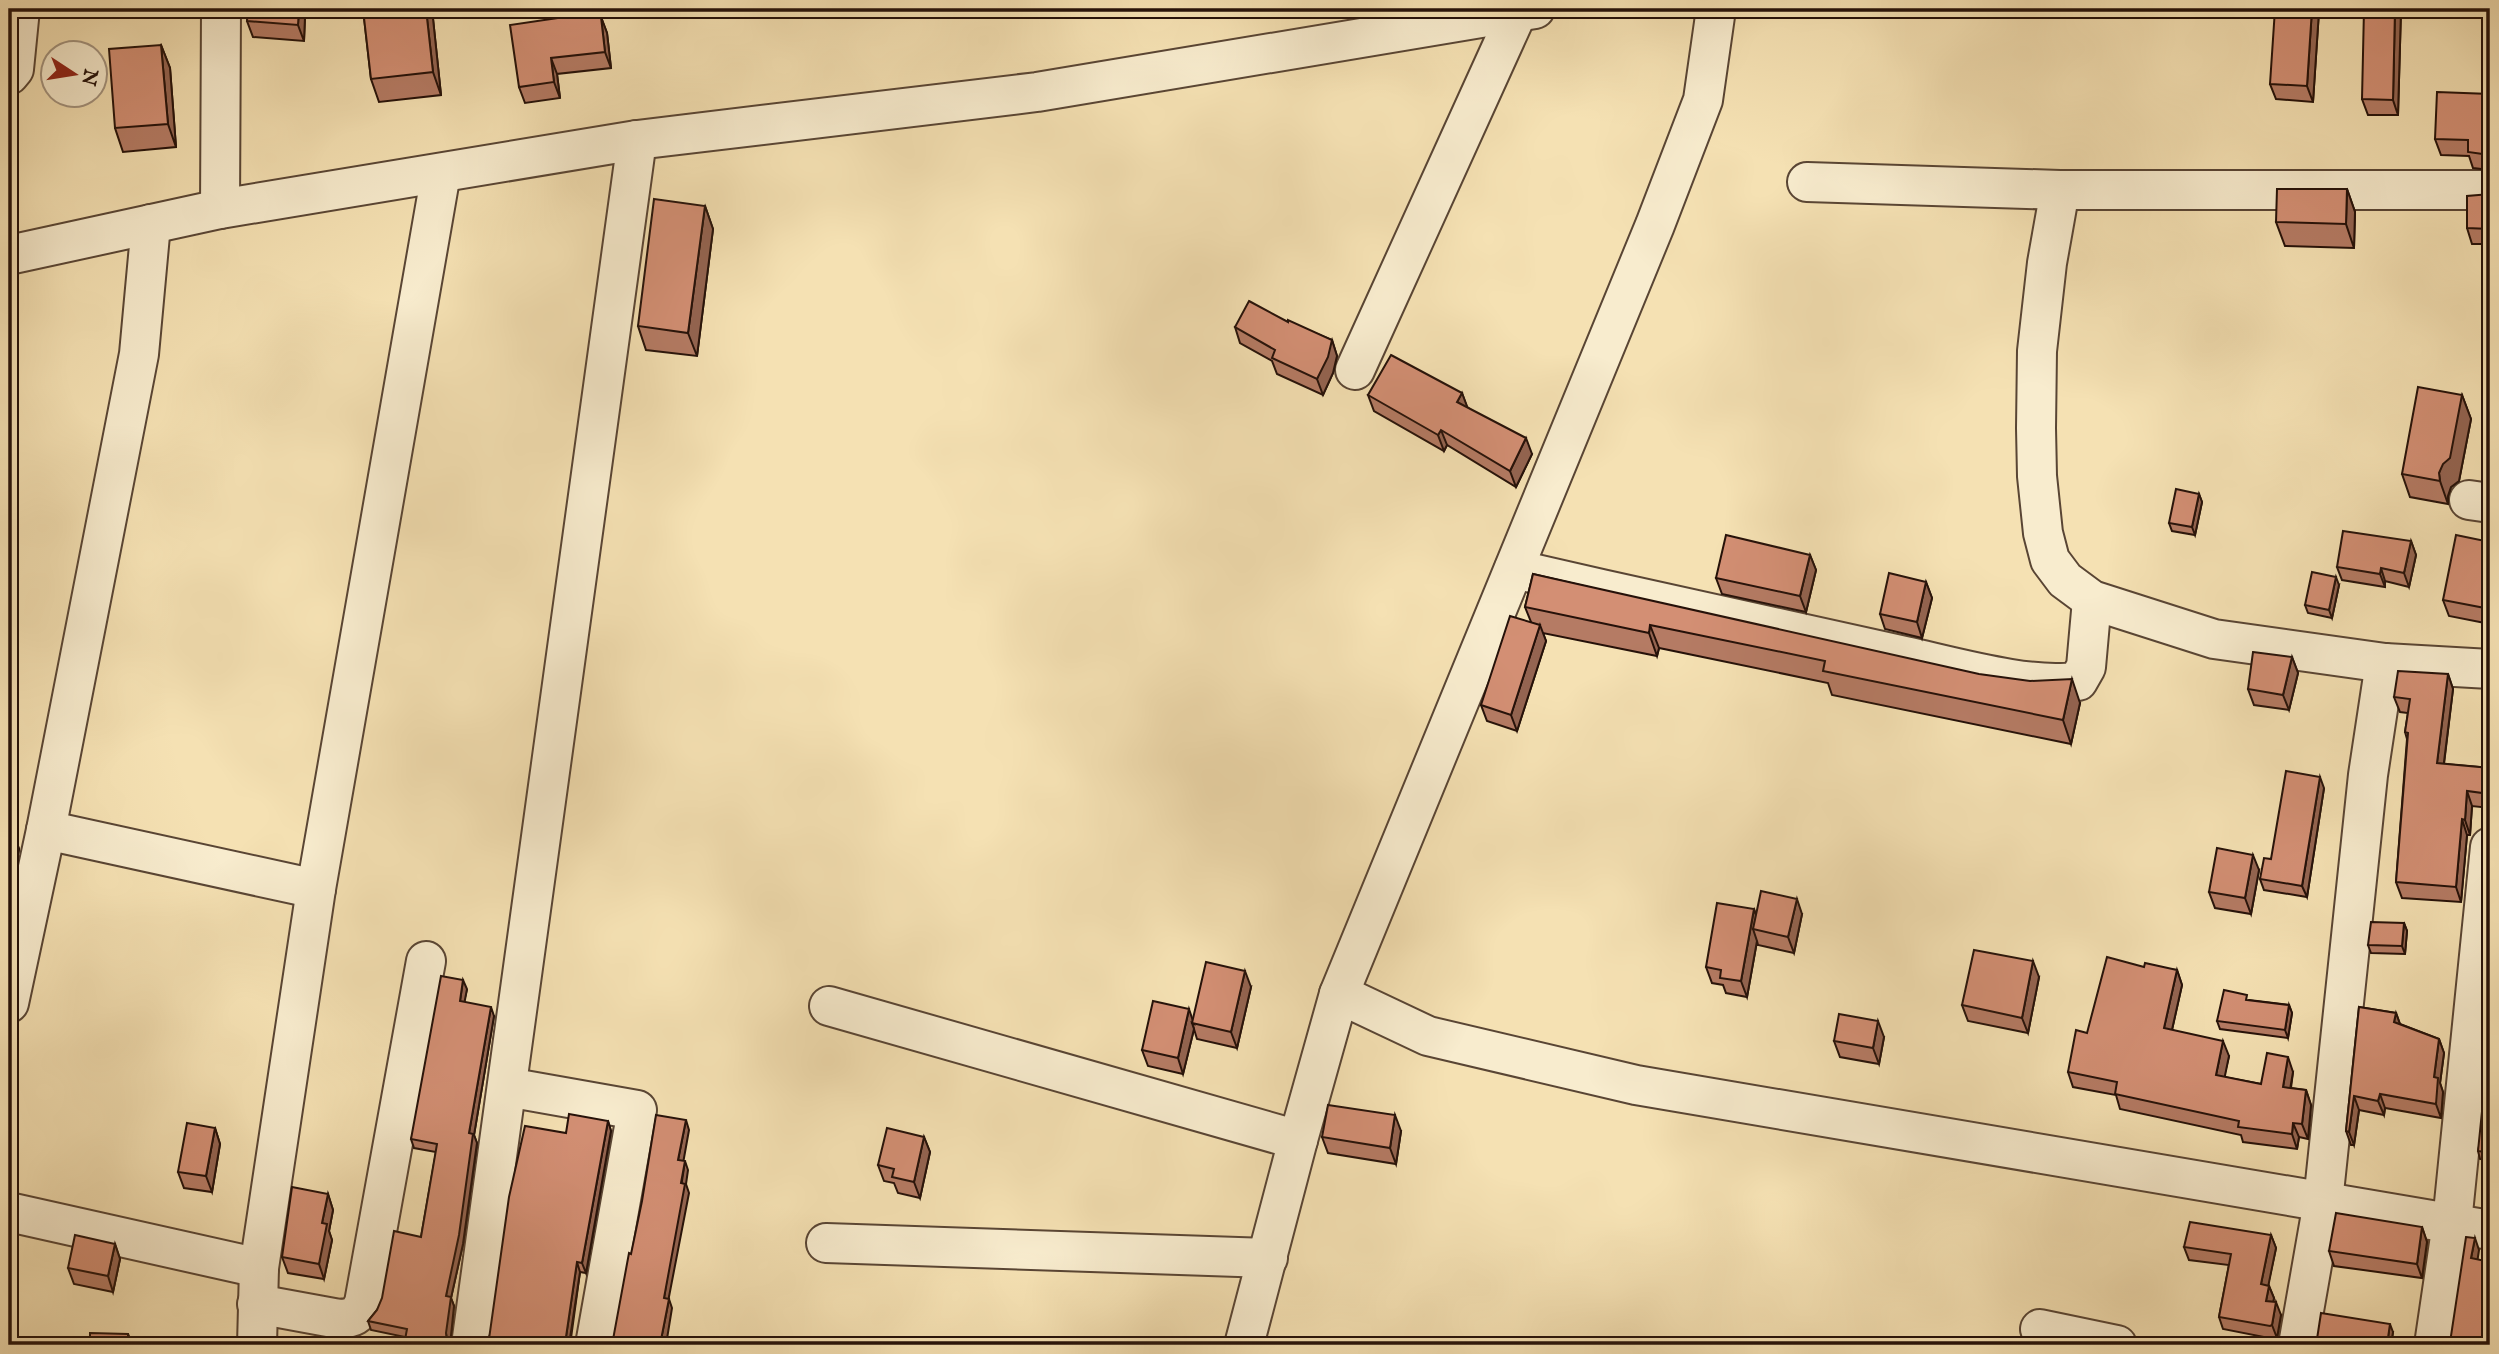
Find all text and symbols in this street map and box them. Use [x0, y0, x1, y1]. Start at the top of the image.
north arrow [38, 38, 108, 108]
text: N [75, 66, 102, 88]

